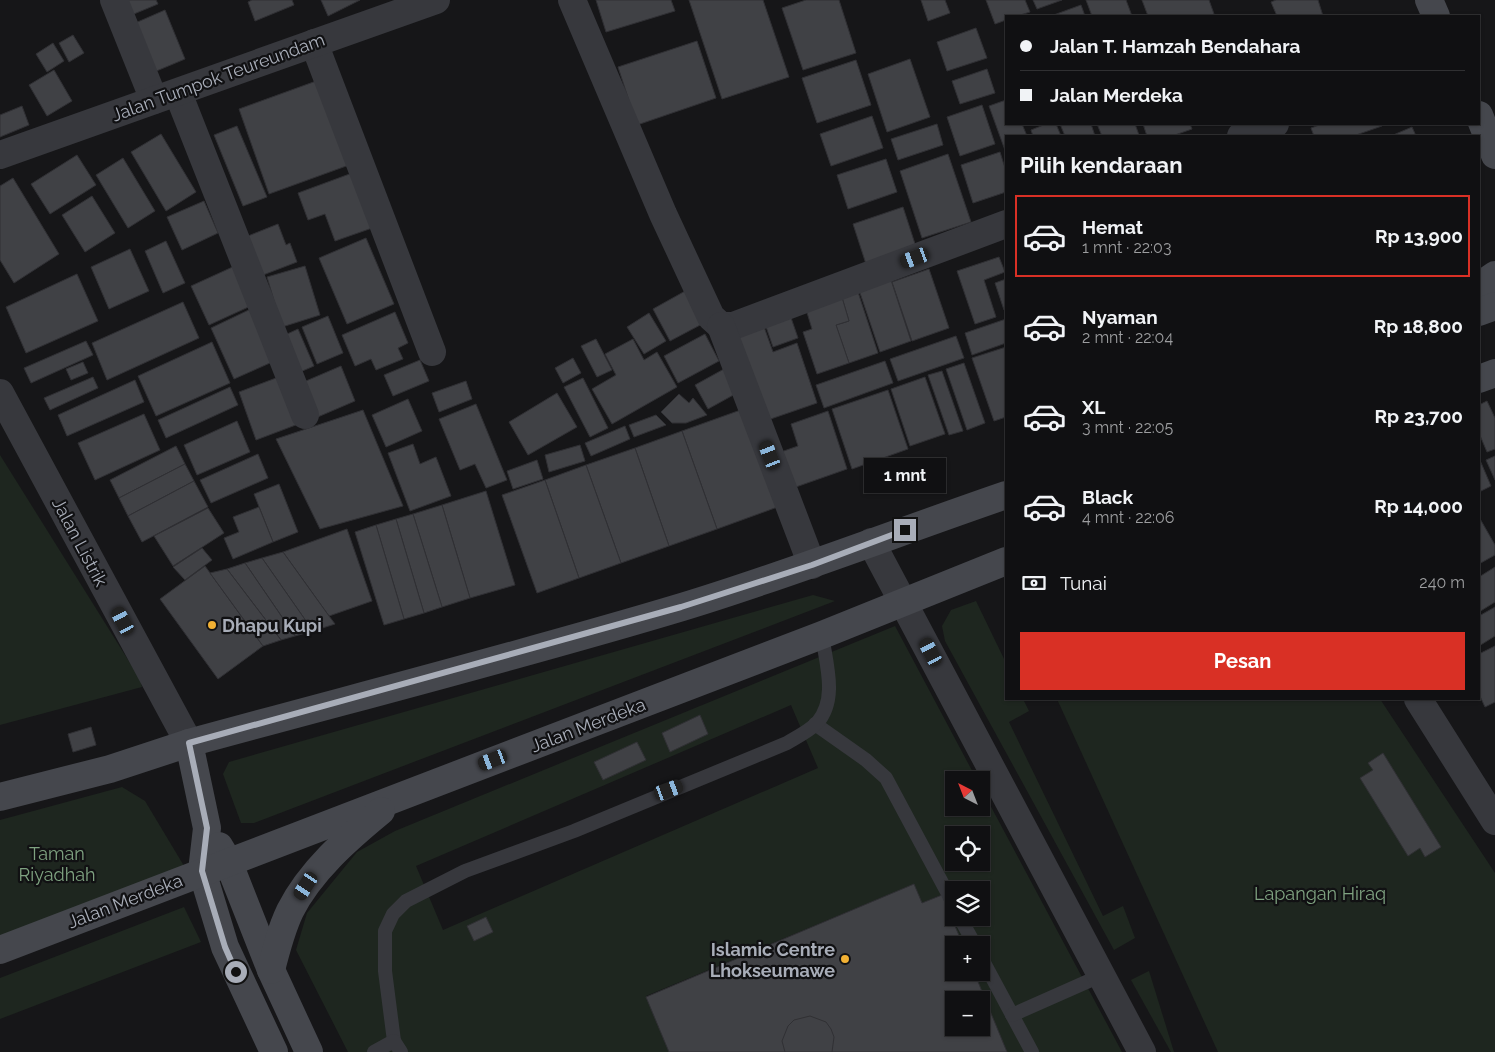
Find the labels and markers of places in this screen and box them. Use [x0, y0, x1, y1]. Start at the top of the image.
place label: Dhapu Kupi [222, 615, 322, 636]
marker: Dhapu Kupi [206, 619, 218, 631]
place label: Islamic Centre Lhokseumawe [710, 939, 835, 981]
marker: Islamic Centre Lhokseumawe [839, 953, 851, 965]

